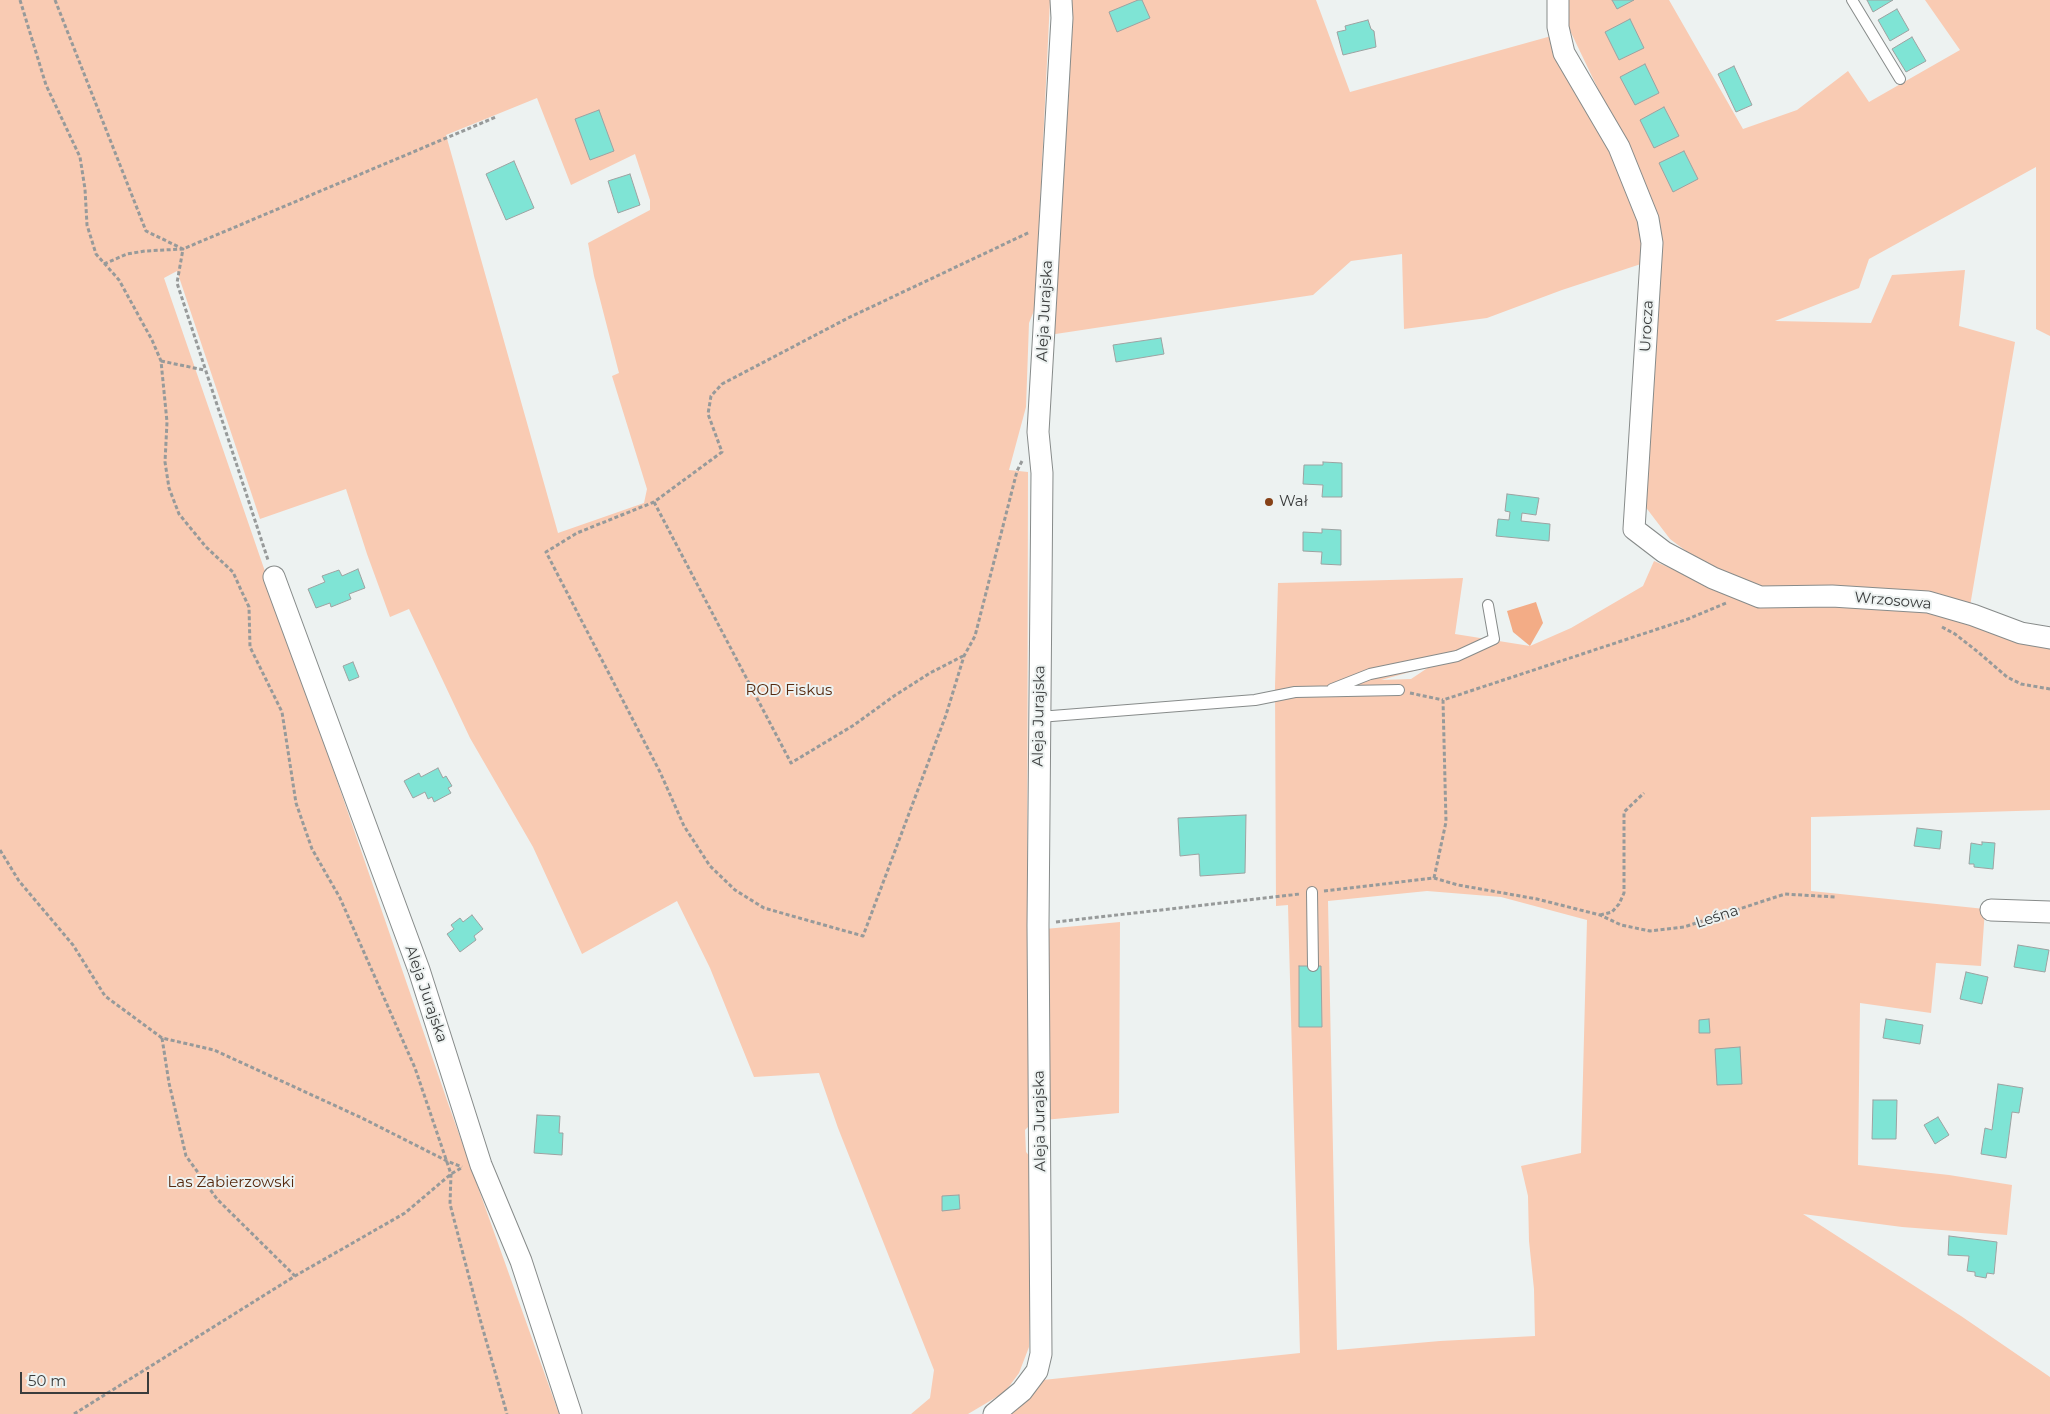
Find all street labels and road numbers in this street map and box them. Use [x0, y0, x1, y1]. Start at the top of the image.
street label: Aleja Jurajska [1033, 260, 1057, 362]
street label: Urocza [1637, 300, 1657, 352]
street label: Wrzosowa [1854, 589, 1932, 613]
street label: Aleja Jurajska [1029, 665, 1049, 767]
street label: Leśna [1693, 902, 1741, 932]
street label: Aleja Jurajska [401, 943, 451, 1045]
street label: Aleja Jurajska [1030, 1070, 1050, 1172]

